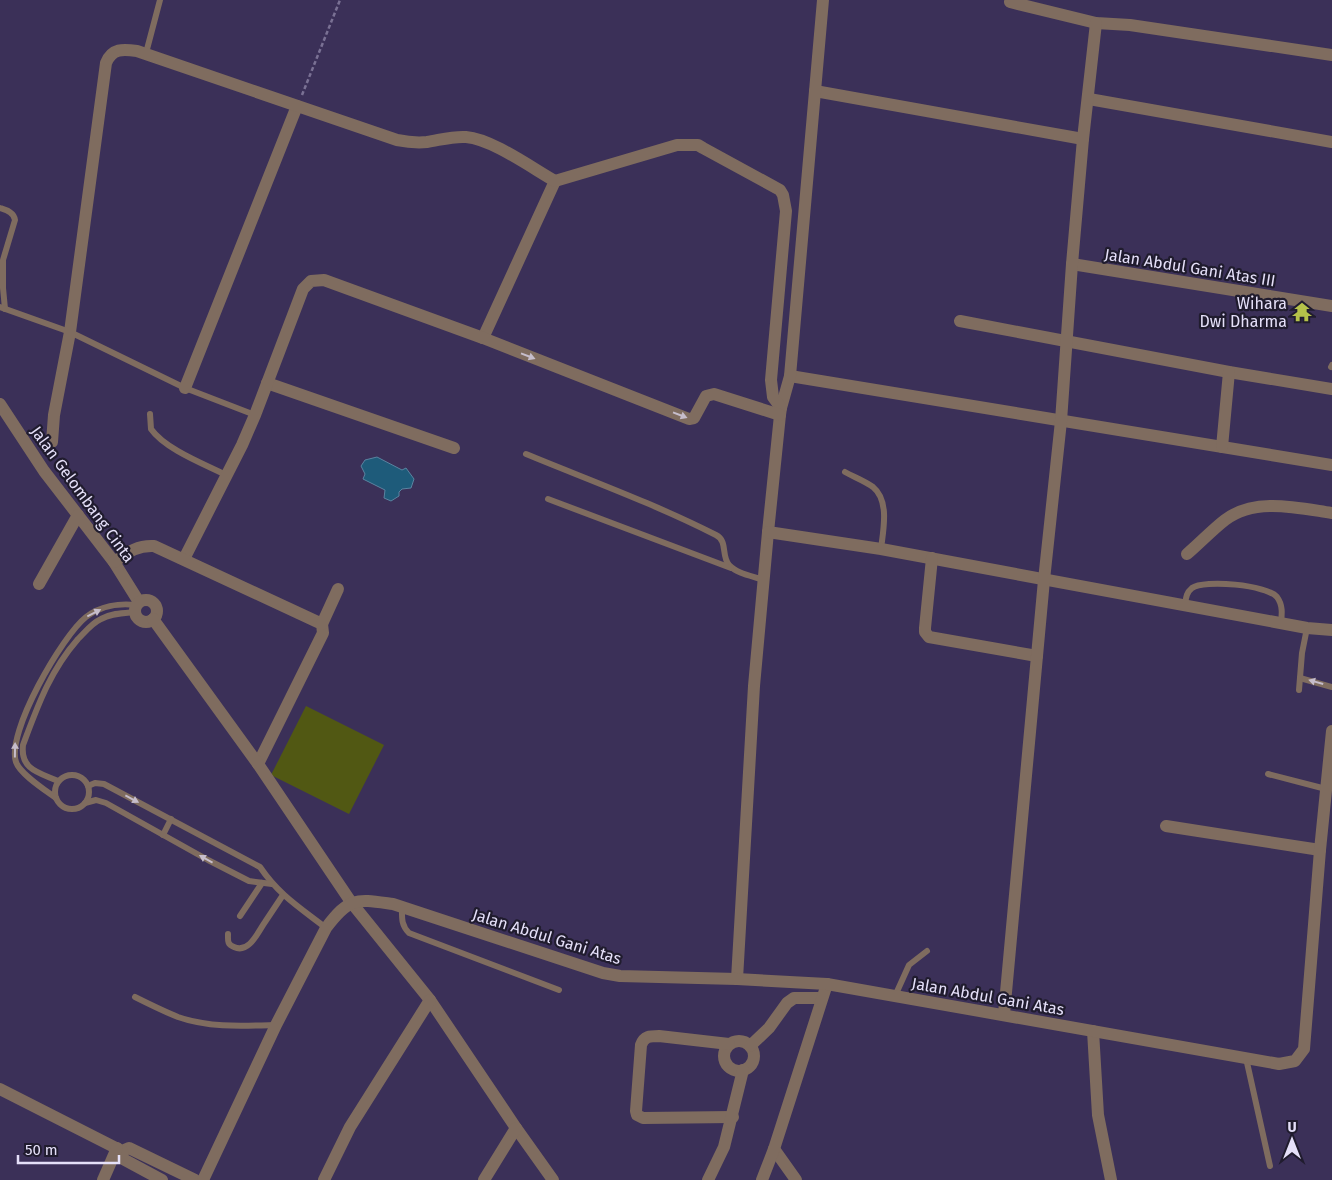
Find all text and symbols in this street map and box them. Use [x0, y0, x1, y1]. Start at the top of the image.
street label: Jalan Abdul Gani Atas III [1103, 245, 1277, 290]
place label: Wihara Dwi Dharma [1199, 294, 1287, 331]
temple icon: Wihara Dwi Dharma [1291, 301, 1313, 323]
one-way arrow [521, 352, 535, 360]
one-way arrow [672, 412, 687, 419]
street label: Jalan Gelombang Cinta [27, 422, 138, 566]
one-way arrow [87, 609, 101, 617]
one-way arrow [1308, 678, 1323, 686]
one-way arrow [11, 742, 19, 758]
one-way arrow [125, 795, 139, 803]
one-way arrow [198, 855, 213, 863]
street label: Jalan Abdul Gani Atas [470, 905, 624, 968]
street label: Jalan Abdul Gani Atas [910, 974, 1066, 1019]
north arrow [1267, 1115, 1317, 1165]
text: U [1287, 1119, 1297, 1136]
scale bar [18, 1132, 119, 1164]
text: 50 m [25, 1141, 58, 1159]

